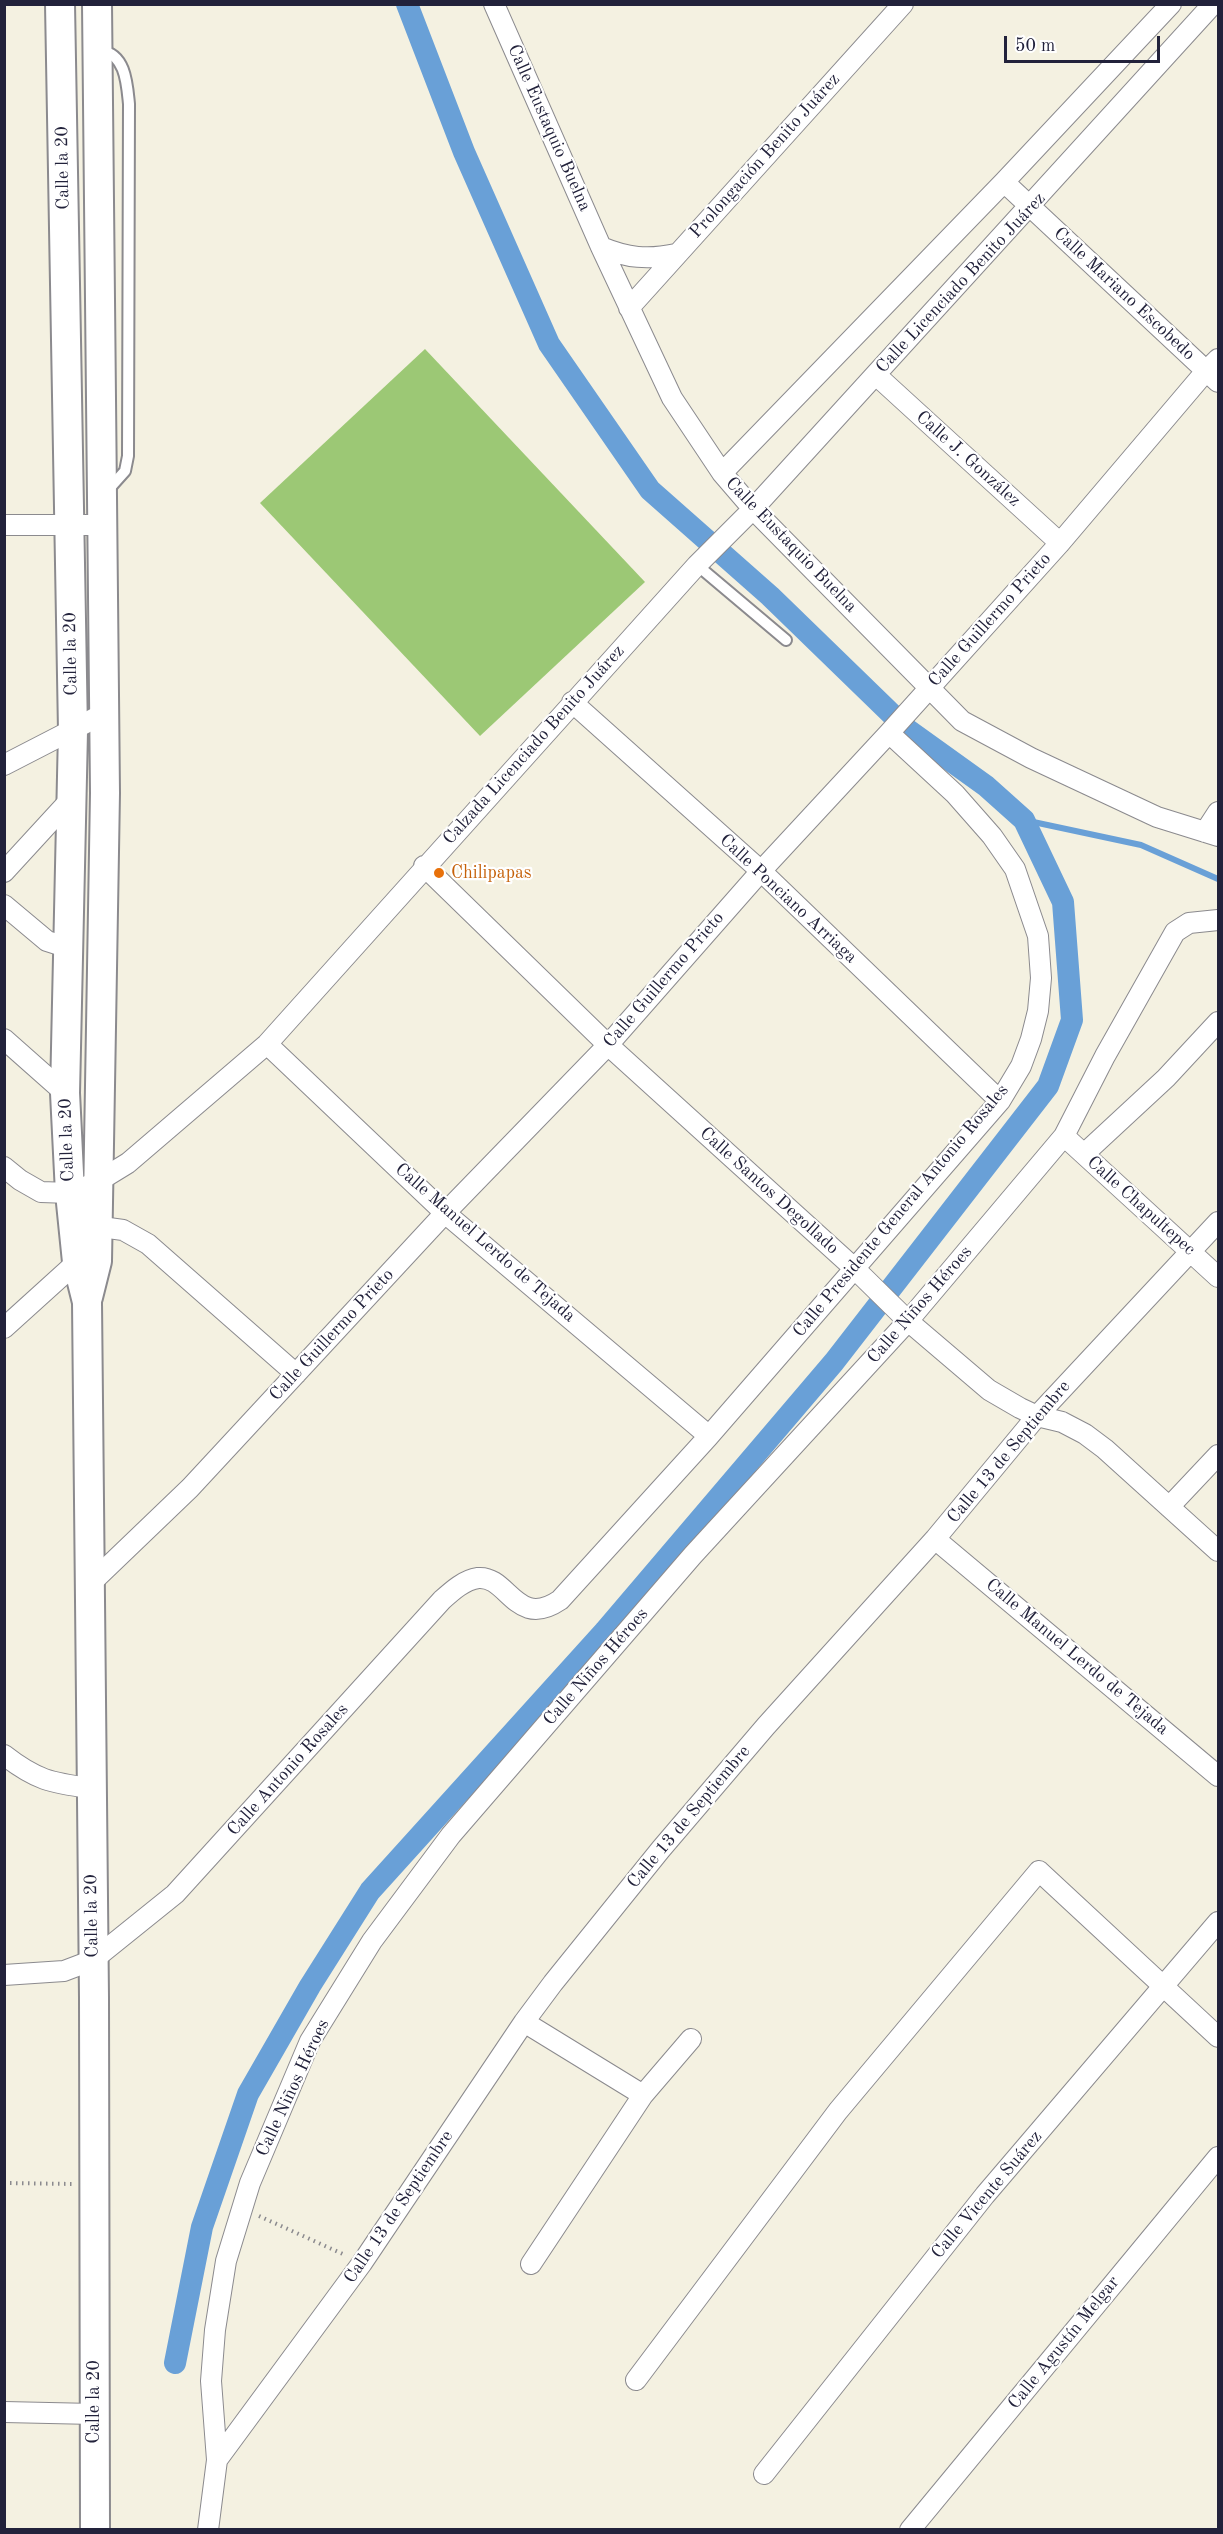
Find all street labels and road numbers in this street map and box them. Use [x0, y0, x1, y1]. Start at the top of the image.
street label: Calle Eustaquio Buelna [502, 41, 596, 215]
street label: Prolongación Benito Juárez [685, 69, 845, 243]
street label: Calle la 20 [51, 126, 75, 210]
street label: Calle Licenciado Benito Juárez [872, 188, 1050, 378]
street label: Calle Mariano Escobedo [1049, 223, 1199, 365]
street label: Calle J. González [911, 406, 1025, 512]
street label: Calle Eustaquio Buelna [721, 473, 861, 617]
street label: Calle Guillermo Prieto [924, 548, 1056, 692]
street label: Calle la 20 [59, 612, 83, 696]
street label: Calzada Licenciado Benito Juárez [439, 641, 629, 849]
street label: Calle Ponciano Arriaga [715, 830, 861, 968]
street label: Calle Guillermo Prieto [599, 908, 729, 1052]
street label: Calle Presidente General Antonio Rosales [789, 1080, 1013, 1342]
street label: Calle la 20 [55, 1098, 79, 1182]
street label: Calle Santos Degollado [695, 1123, 843, 1259]
street label: Calle Chapultepec [1082, 1152, 1200, 1260]
street label: Calle Manuel Lerdo de Tejada [390, 1159, 580, 1327]
street label: Calle Niños Héroes [863, 1242, 977, 1368]
street label: Calle Guillermo Prieto [265, 1264, 399, 1406]
street label: Calle 13 de Septiembre [943, 1376, 1075, 1528]
street label: Calle Manuel Lerdo de Tejada [981, 1574, 1173, 1740]
street label: Calle Niños Héroes [539, 1604, 653, 1730]
street label: Calle Antonio Rosales [223, 1699, 353, 1841]
street label: Calle 13 de Septiembre [623, 1741, 755, 1893]
street label: Calle la 20 [80, 1874, 104, 1958]
street label: Calle Niños Héroes [252, 2016, 334, 2160]
street label: Calle 13 de Septiembre [340, 2126, 458, 2288]
street label: Calle Vicente Suárez [927, 2127, 1047, 2263]
street label: Calle Agustín Melgar [1004, 2272, 1124, 2414]
street label: Calle la 20 [83, 2360, 105, 2444]

